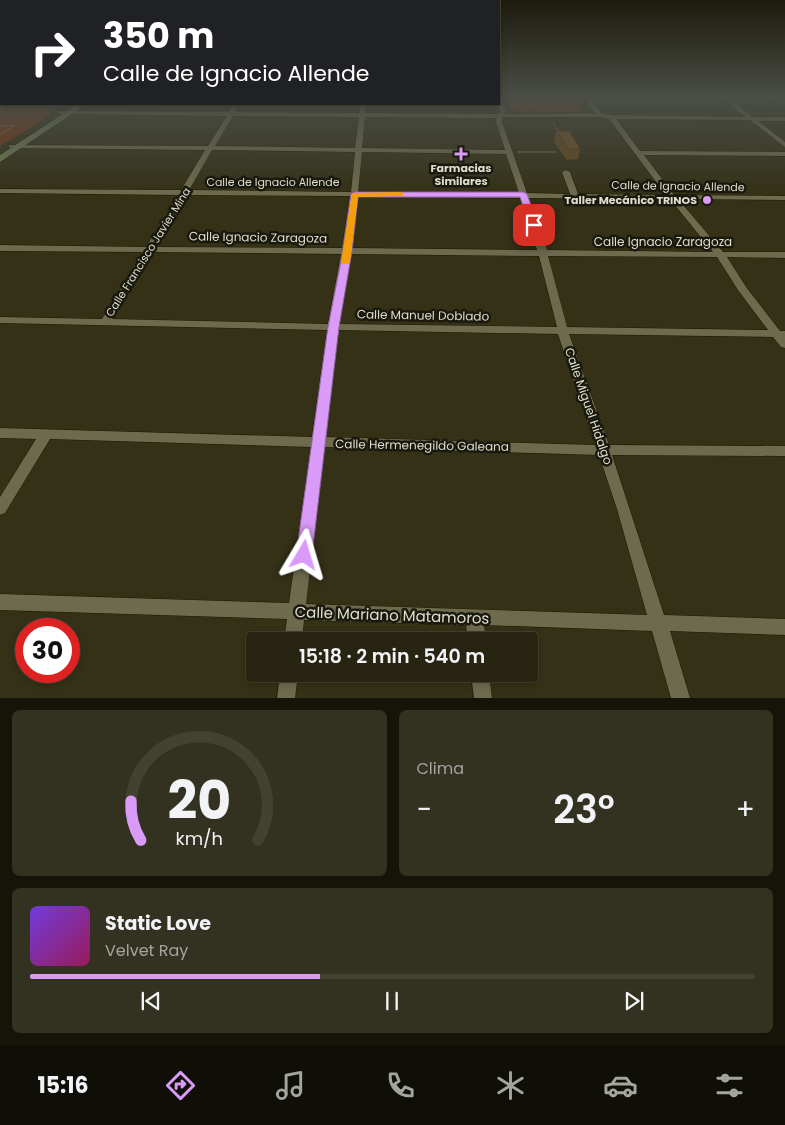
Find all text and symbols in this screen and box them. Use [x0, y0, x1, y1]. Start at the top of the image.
text: 350 m [103, 11, 214, 60]
icon: right [20, 20, 85, 85]
text: Calle de Ignacio Allende [103, 58, 369, 89]
marker: Farmacias Similares [455, 148, 467, 160]
place label: Farmacias Similares [431, 160, 491, 189]
street label: Calle de Ignacio Allende [206, 174, 340, 190]
street label: Calle de Ignacio Allende [611, 177, 745, 195]
street label: Calle Francisco Javier Mina [102, 184, 194, 320]
place label: Taller Mecánico TRINOS [564, 192, 697, 208]
marker: Taller Mecánico TRINOS [701, 194, 713, 206]
pin [513, 204, 555, 246]
icon: arrive [520, 211, 548, 239]
street label: Calle Ignacio Zaragoza [189, 227, 327, 247]
street label: Calle Ignacio Zaragoza [594, 233, 732, 250]
street label: Calle Manuel Doblado [357, 305, 490, 325]
street label: Calle Miguel Hidalgo [561, 345, 617, 467]
street label: Calle Hermenegildo Galeana [335, 435, 509, 455]
position arrow [277, 528, 329, 580]
street label: Calle Mariano Matamoros [294, 601, 490, 629]
speed limit sign: 30 [15, 618, 80, 683]
text: 15:18 · 2 min · 540 m [299, 643, 485, 670]
text: Clima [417, 757, 464, 780]
text: 20 [167, 764, 231, 837]
text: 23° [553, 783, 615, 836]
text: − [417, 790, 432, 829]
text: + [736, 790, 755, 829]
text: km/h [175, 826, 223, 851]
text: Static Love [105, 910, 211, 937]
text: Velvet Ray [105, 939, 188, 962]
icon: previous [137, 987, 165, 1015]
icon: pause [378, 987, 406, 1015]
icon: next [620, 987, 648, 1015]
icon: directions [163, 1068, 198, 1103]
icon: music [273, 1068, 308, 1103]
icon: phone [383, 1068, 418, 1103]
icon: climate [493, 1068, 528, 1103]
icon: car [603, 1068, 638, 1103]
icon: filters [712, 1068, 747, 1103]
text: 15:16 [37, 1070, 89, 1101]

